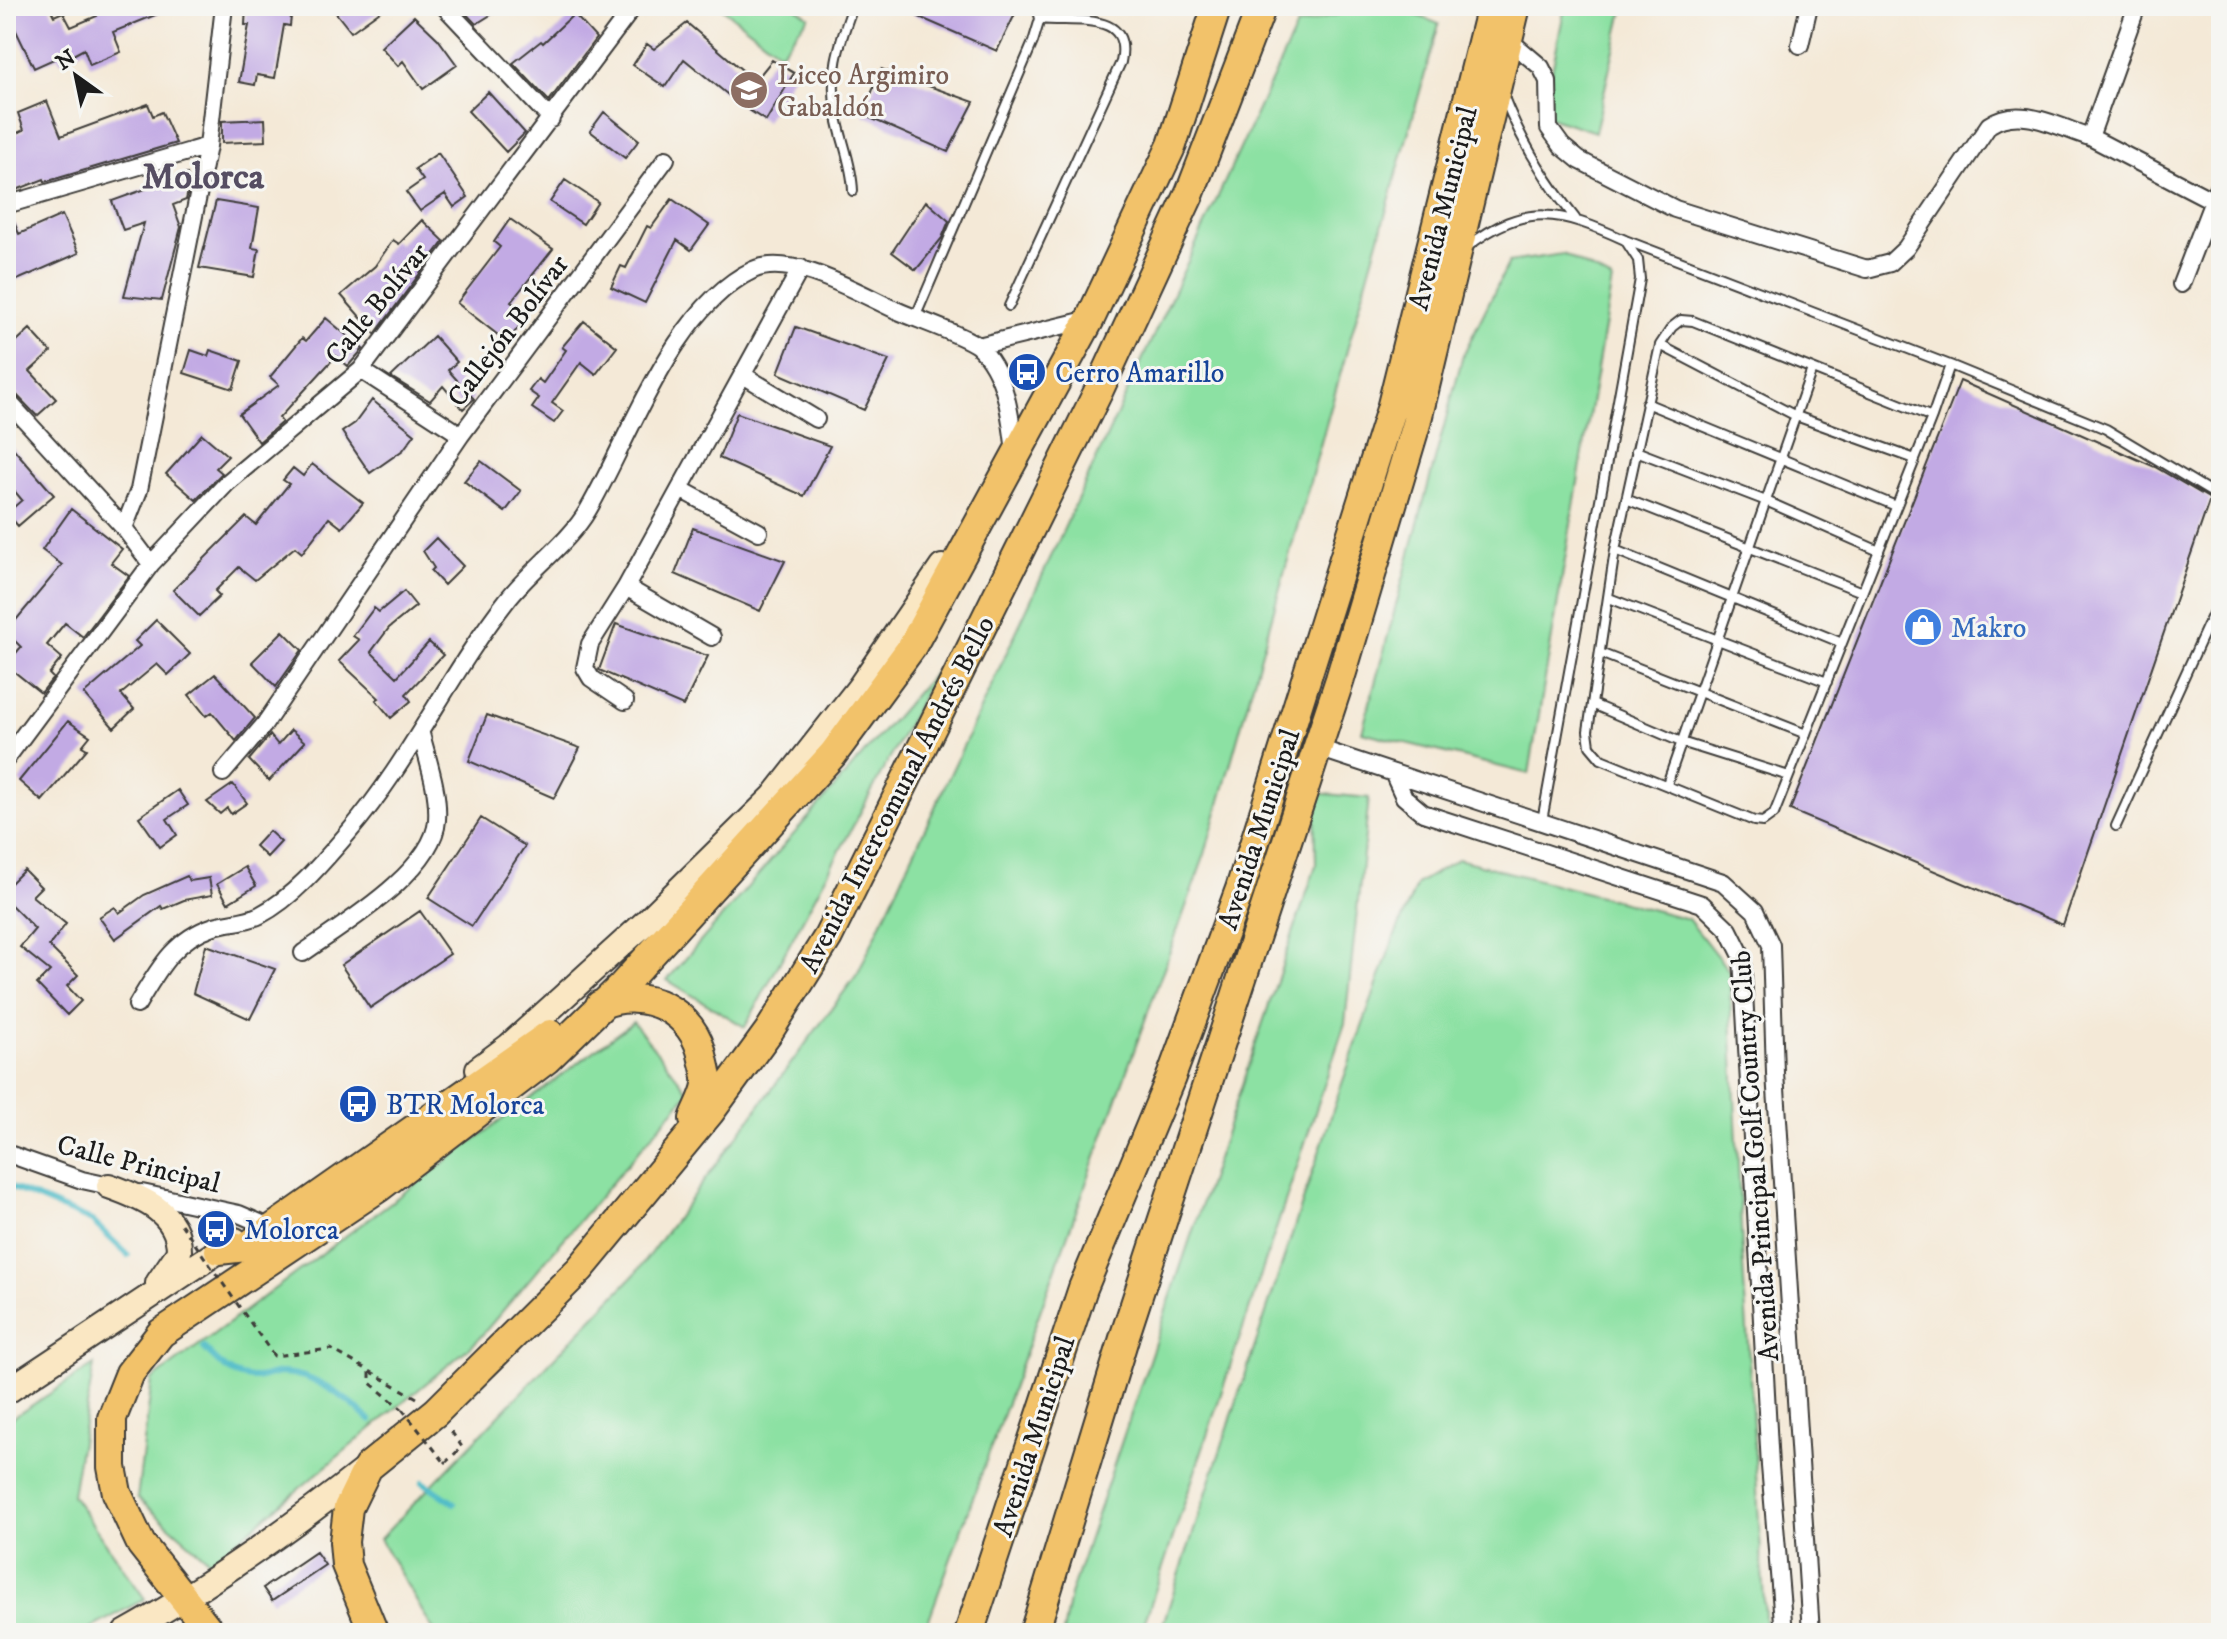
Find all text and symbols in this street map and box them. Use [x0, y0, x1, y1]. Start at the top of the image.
north arrow [36, 36, 116, 116]
text: N [51, 44, 81, 77]
place label: Liceo Argimiro Gabaldón [777, 58, 949, 125]
school or university icon: Liceo Argimiro Gabaldón [728, 69, 770, 111]
street label: Avenida Municipal [1401, 102, 1486, 314]
district label: Molorca [142, 155, 265, 200]
street label: Calle Bolívar [318, 236, 437, 372]
street label: Callejón Bolívar [440, 248, 577, 414]
bus stop icon: Cerro Amarillo [1006, 351, 1048, 393]
place label: Cerro Amarillo [1055, 356, 1224, 391]
shop icon: Makro [1902, 606, 1944, 648]
street label: Avenida Intercomunal Andrés Bello [792, 610, 1003, 979]
place label: Makro [1951, 611, 2026, 646]
street label: Avenida Municipal [1210, 724, 1309, 934]
street label: Avenida Principal Golf Country Club [1724, 949, 1787, 1363]
bus stop icon: BTR Molorca [337, 1083, 379, 1125]
place label: BTR Molorca [386, 1088, 544, 1123]
street label: Calle Principal [53, 1127, 224, 1202]
bus stop icon: Molorca [195, 1208, 237, 1250]
place label: Molorca [244, 1213, 339, 1248]
street label: Avenida Municipal [985, 1331, 1084, 1541]

